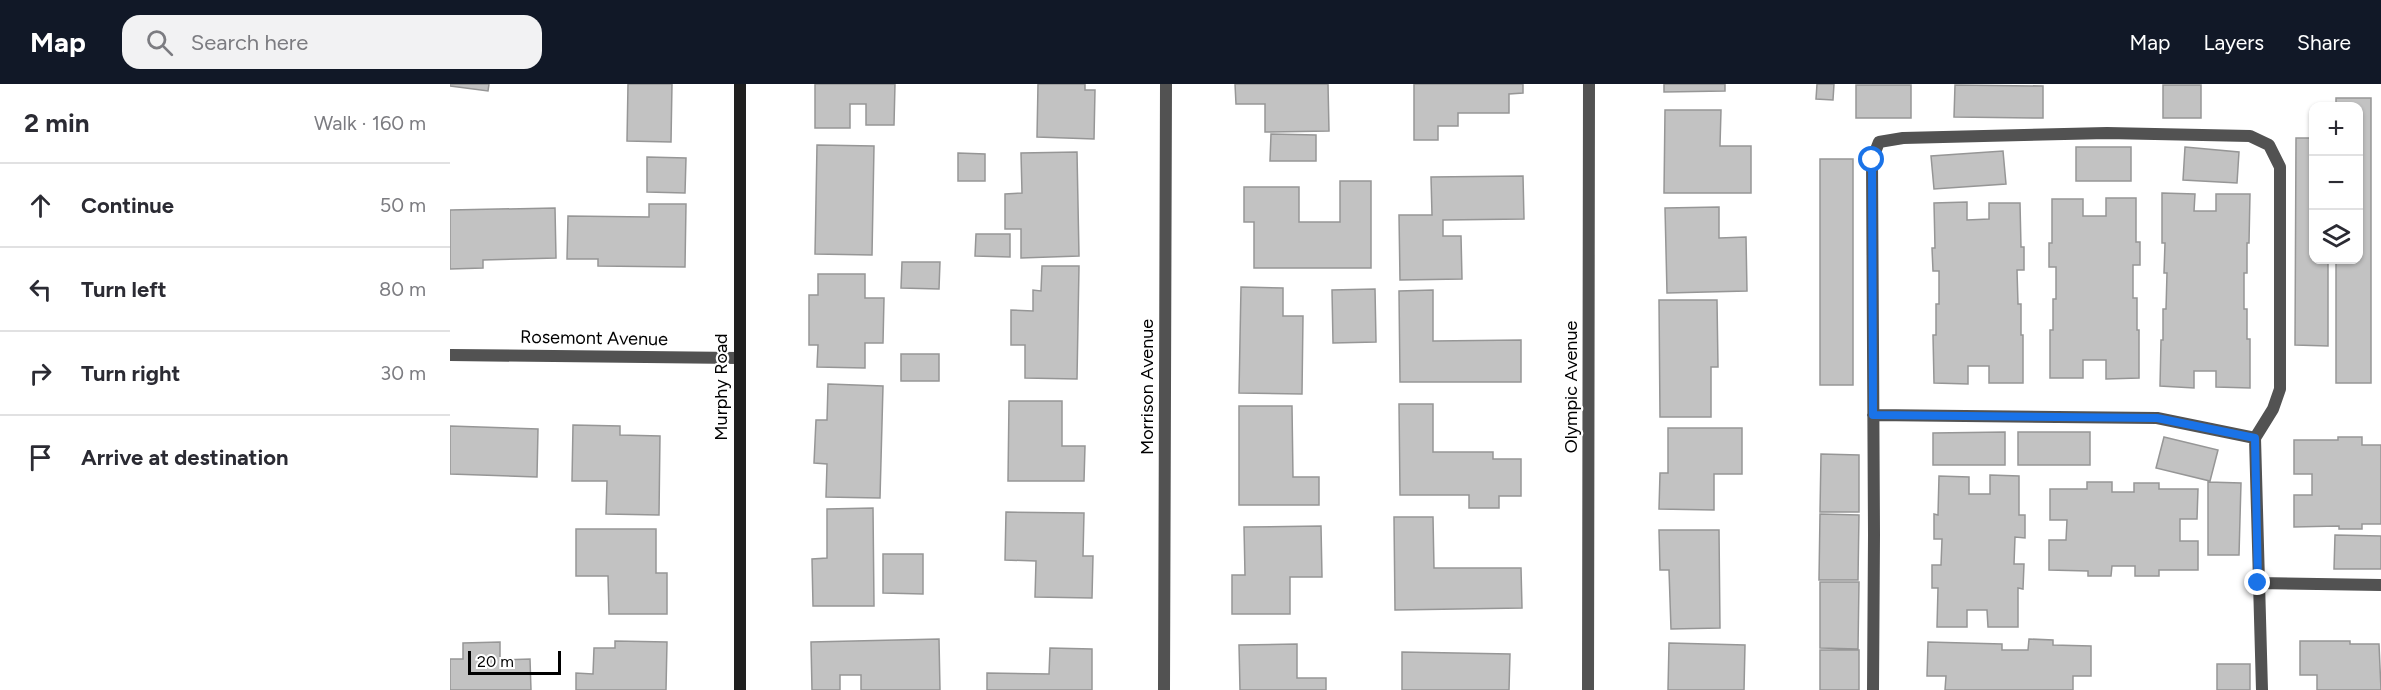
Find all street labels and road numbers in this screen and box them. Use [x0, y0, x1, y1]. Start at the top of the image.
street label: Morrison Avenue [1136, 319, 1158, 455]
street label: Olympic Avenue [1560, 321, 1582, 453]
street label: Rosemont Avenue [520, 326, 668, 350]
street label: Murphy Road [710, 333, 732, 441]

